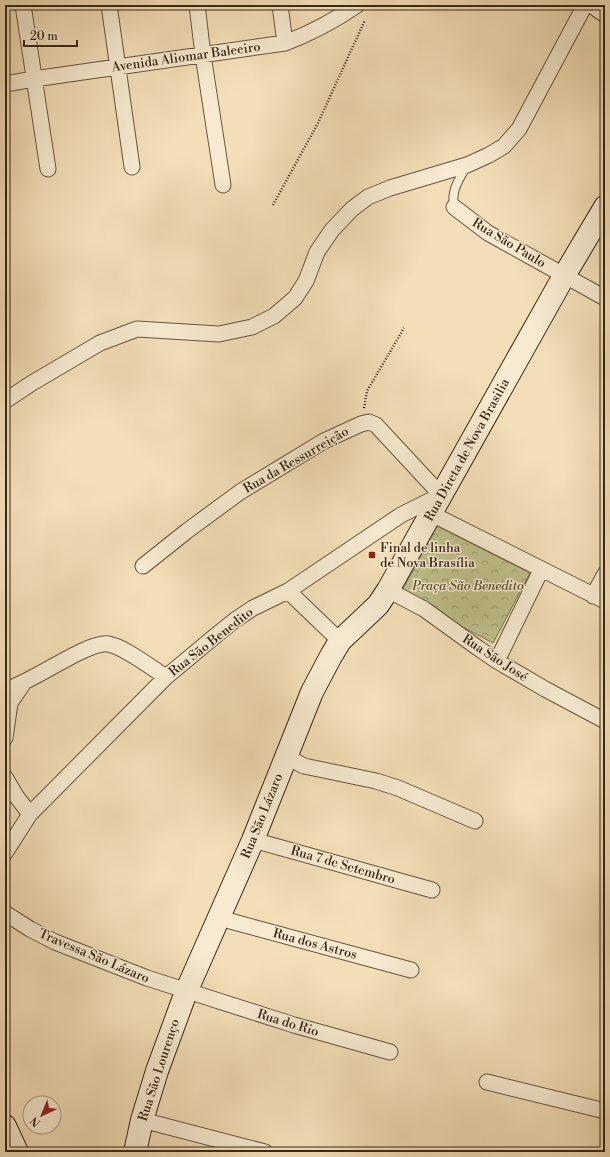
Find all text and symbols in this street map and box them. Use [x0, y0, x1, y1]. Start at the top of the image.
scale bar [24, 22, 77, 48]
text: 20 m [30, 29, 58, 44]
street label: Avenida Aliomar Baleeiro [110, 39, 261, 76]
street label: Rua São Paulo [469, 215, 549, 271]
street label: Rua Direta de Nova Brasilia [421, 375, 513, 524]
street label: Rua da Ressurreição [240, 423, 352, 497]
place label: Final de linha de Nova Brasília [380, 540, 475, 571]
marker: Final de linha de Nova Brasília [367, 550, 377, 560]
park label: Praça São Benedito [411, 578, 524, 594]
street label: Rua São Benedito [166, 604, 256, 680]
street label: Rua São José [459, 631, 531, 685]
street label: Rua São Lázaro [238, 771, 286, 861]
street label: Rua 7 de Setembro [289, 842, 397, 888]
street label: Travessa São Lázaro [36, 925, 152, 987]
street label: Rua dos Astros [271, 925, 359, 963]
street label: Rua do Rio [255, 1006, 321, 1040]
street label: Rua São Lourenço [135, 1017, 183, 1123]
north arrow [22, 1095, 62, 1135]
text: N [28, 1113, 44, 1130]

